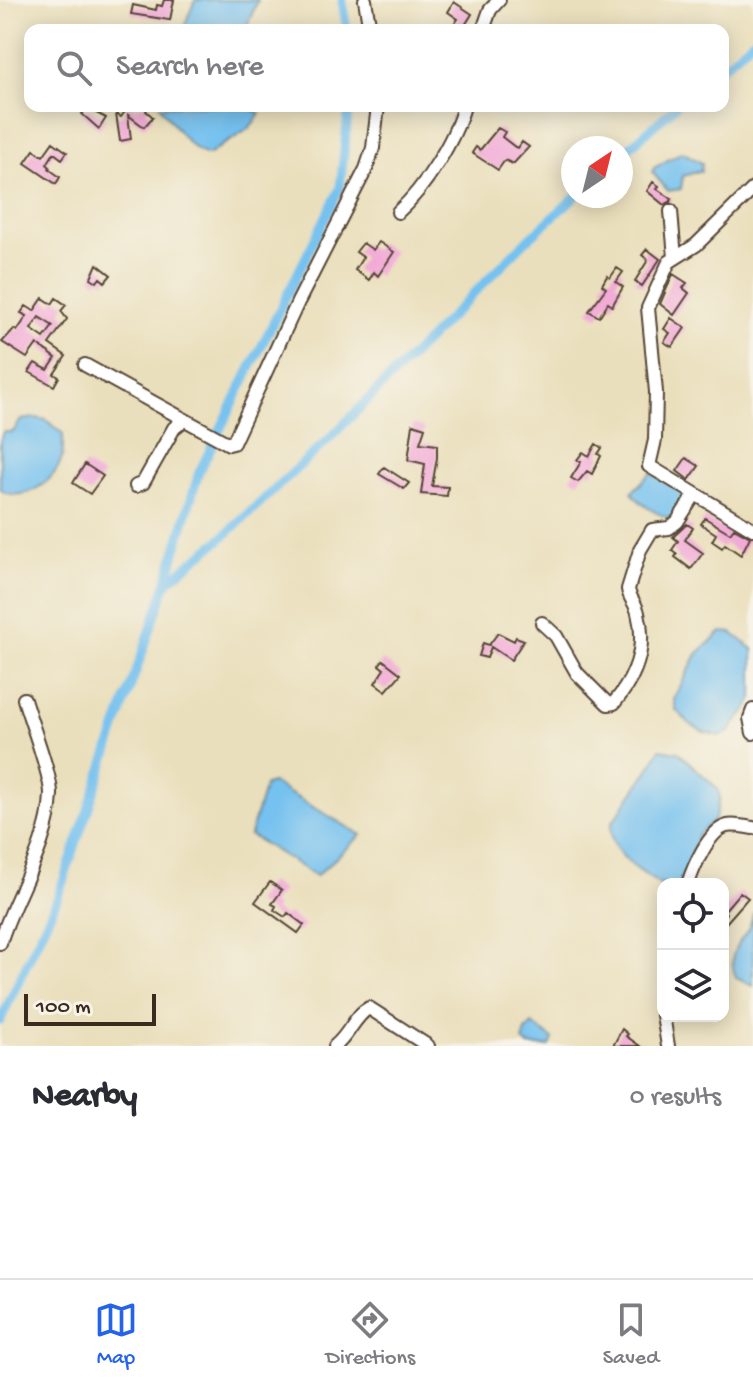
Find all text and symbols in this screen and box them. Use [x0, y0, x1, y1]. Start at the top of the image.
search box [24, 24, 729, 112]
icon: search [52, 46, 96, 90]
text: Search here [116, 51, 264, 86]
north arrow [561, 136, 633, 208]
map controls [657, 878, 729, 1022]
button: locate [657, 878, 729, 950]
button: layers [657, 950, 729, 1022]
scale bar [24, 990, 156, 1026]
text: 100 m [36, 995, 91, 1021]
text: Nearby [32, 1078, 137, 1118]
text: 0 results [630, 1083, 721, 1114]
tab: Map [94, 1298, 138, 1372]
tab: Directions [326, 1298, 415, 1372]
tab: Saved [603, 1298, 659, 1372]

